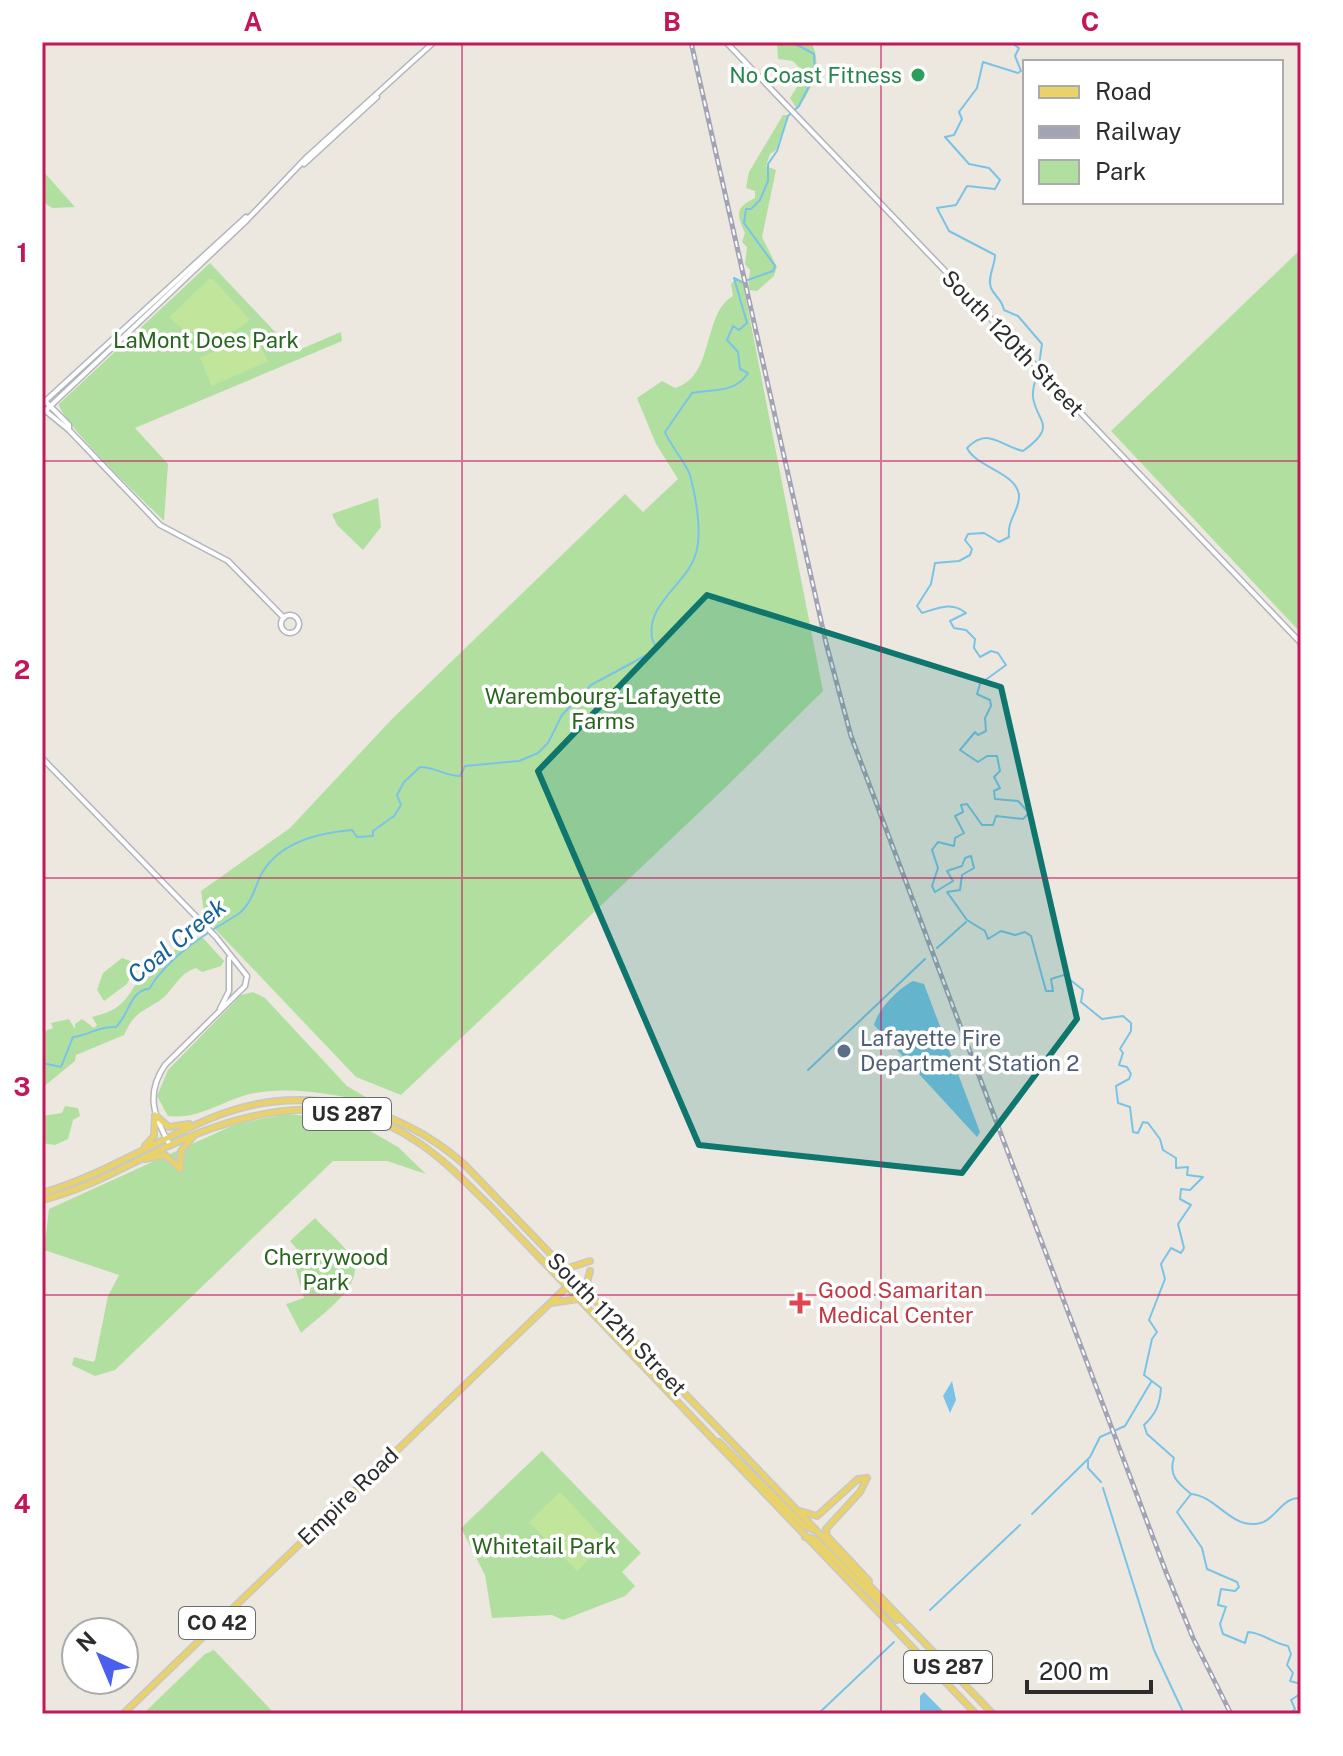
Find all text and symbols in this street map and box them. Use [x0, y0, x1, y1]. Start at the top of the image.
text: A [244, 6, 263, 37]
text: B [663, 6, 681, 37]
text: C [1081, 6, 1099, 37]
legend [1023, 60, 1283, 204]
place label: No Coast Fitness [729, 62, 902, 88]
marker: No Coast Fitness [909, 66, 927, 84]
text: Road [1095, 77, 1152, 105]
text: Railway [1095, 117, 1181, 145]
text: Park [1095, 157, 1146, 185]
text: 1 [16, 237, 28, 268]
street label: South 120th Street [937, 265, 1089, 421]
park label: LaMont Does Park [113, 327, 299, 353]
text: 2 [14, 654, 30, 685]
park label: Warembourg-Lafayette Farms [485, 683, 721, 734]
water label: Coal Creek [122, 892, 231, 988]
place label: Lafayette Fire Department Station 2 [860, 1025, 1079, 1076]
marker: Lafayette Fire Department Station 2 [835, 1042, 853, 1060]
text: 3 [13, 1071, 31, 1102]
road number: US 287 [303, 1098, 391, 1130]
park label: Cherrywood Park [264, 1244, 388, 1295]
street label: South 112th Street [542, 1247, 692, 1401]
place label: Good Samaritan Medical Center [818, 1277, 983, 1328]
marker: Good Samaritan Medical Center [789, 1292, 811, 1314]
street label: Empire Road [292, 1442, 404, 1550]
text: 4 [13, 1488, 31, 1519]
park label: Whitetail Park [472, 1533, 616, 1559]
road number: CO 42 [179, 1607, 255, 1639]
north arrow [60, 1616, 140, 1696]
text: N [71, 1626, 101, 1657]
scale bar [1027, 1644, 1151, 1694]
road number: US 287 [904, 1651, 992, 1683]
text: 200 m [1039, 1657, 1109, 1685]

